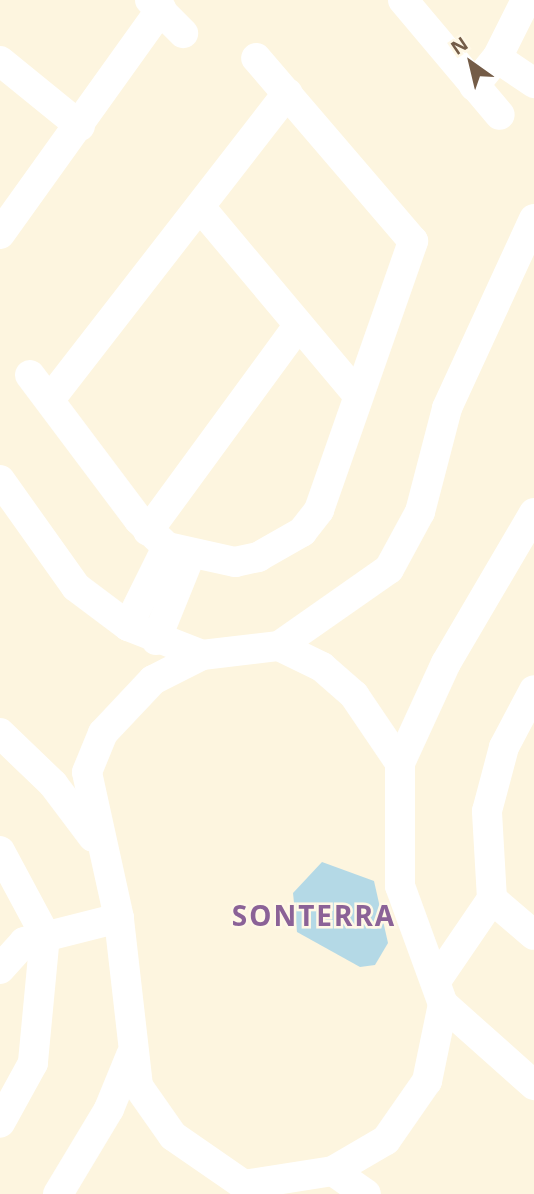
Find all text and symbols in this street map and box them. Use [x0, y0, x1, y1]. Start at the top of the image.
north arrow [436, 28, 506, 98]
text: N [446, 30, 473, 61]
district label: SONTERRA [233, 898, 395, 932]

